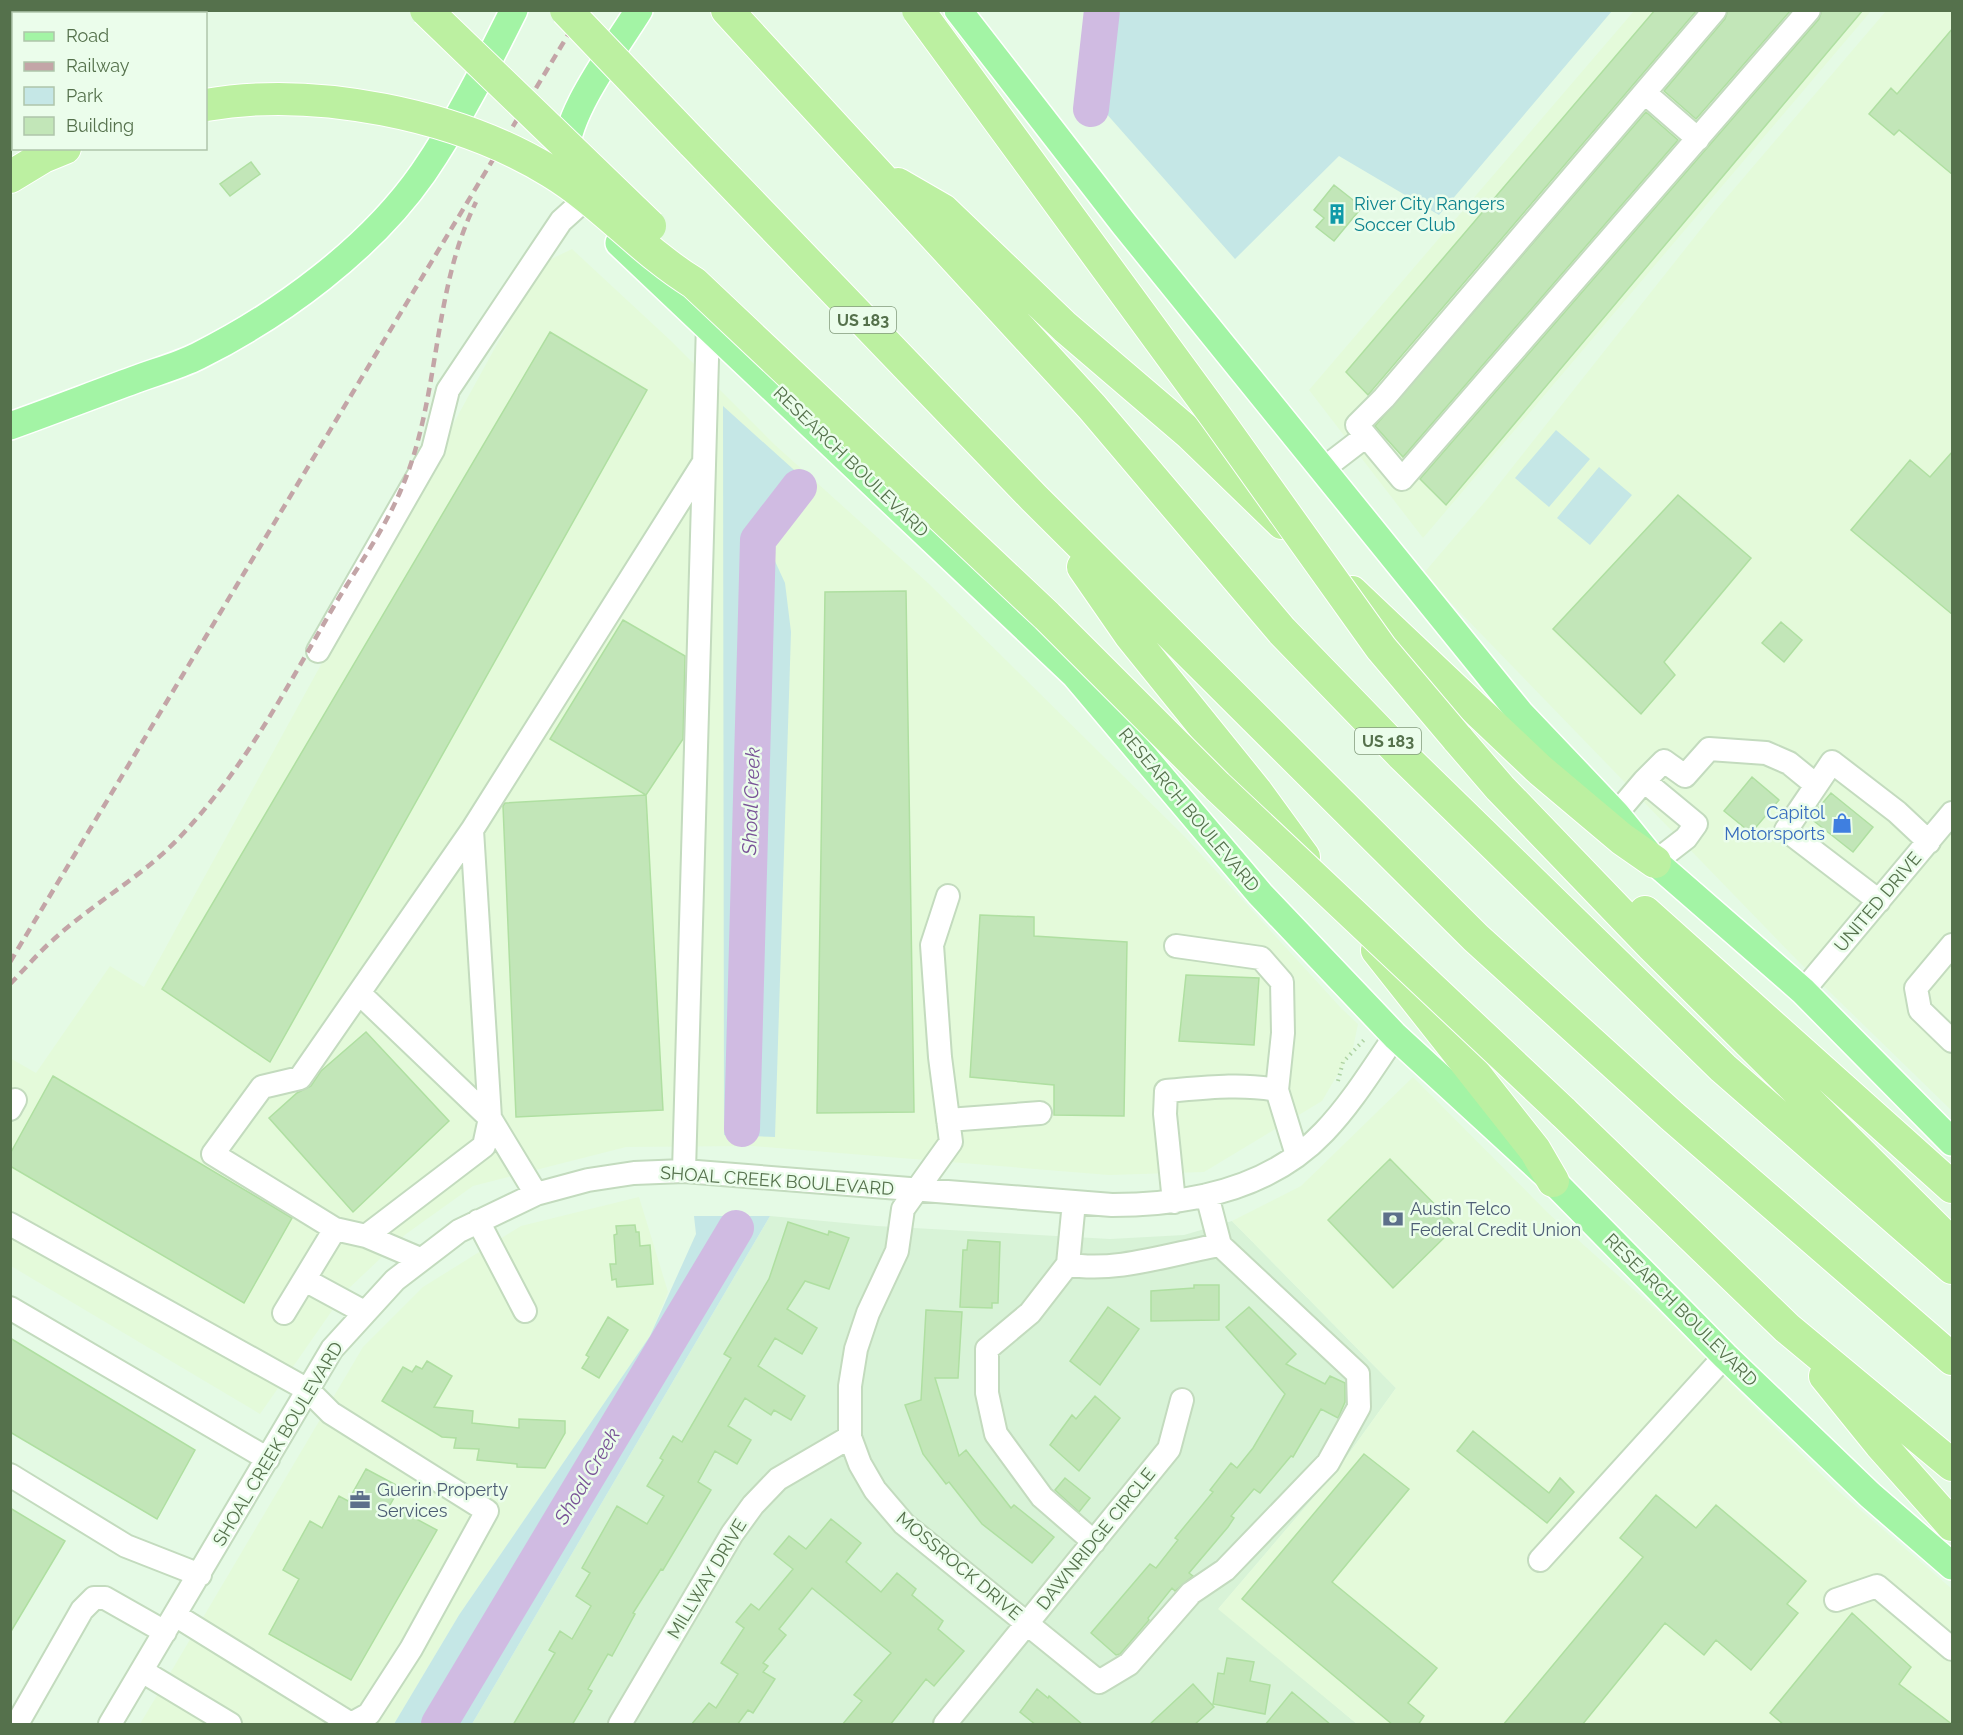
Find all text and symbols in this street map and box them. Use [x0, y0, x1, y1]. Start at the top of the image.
legend [12, 12, 207, 150]
text: Road [66, 25, 109, 46]
text: Railway [66, 55, 130, 76]
text: Park [66, 85, 103, 106]
text: Building [66, 115, 134, 136]
place label: River City Rangers Soccer Club [1354, 193, 1505, 235]
building icon: River City Rangers Soccer Club [1325, 202, 1349, 226]
road number: US 183 [830, 307, 896, 333]
street label: RESEARCH BOULEVARD [770, 382, 933, 541]
street label: RESEARCH BOULEVARD [1115, 724, 1264, 896]
road number: US 183 [1355, 728, 1421, 754]
water label: Shoal Creek [737, 746, 765, 856]
place label: Capitol Motorsports [1724, 802, 1825, 844]
shop icon: Capitol Motorsports [1830, 811, 1854, 835]
street label: UNITED DRIVE [1830, 848, 1925, 956]
street label: SHOAL CREEK BOULEVARD [659, 1162, 895, 1199]
place label: Austin Telco Federal Credit Union [1410, 1198, 1581, 1240]
bank icon: Austin Telco Federal Credit Union [1381, 1207, 1405, 1231]
street label: RESEARCH BOULEVARD [1601, 1229, 1762, 1390]
street label: SHOAL CREEK BOULEVARD [208, 1338, 347, 1550]
water label: Shoal Creek [548, 1423, 625, 1529]
street label: DAWNRIDGE CIRCLE [1032, 1464, 1159, 1614]
place label: Guerin Property Services [377, 1479, 508, 1521]
office icon: Guerin Property Services [348, 1488, 372, 1512]
street label: MOSSROCK DRIVE [892, 1507, 1026, 1624]
street label: MILLWAY DRIVE [663, 1515, 751, 1642]

